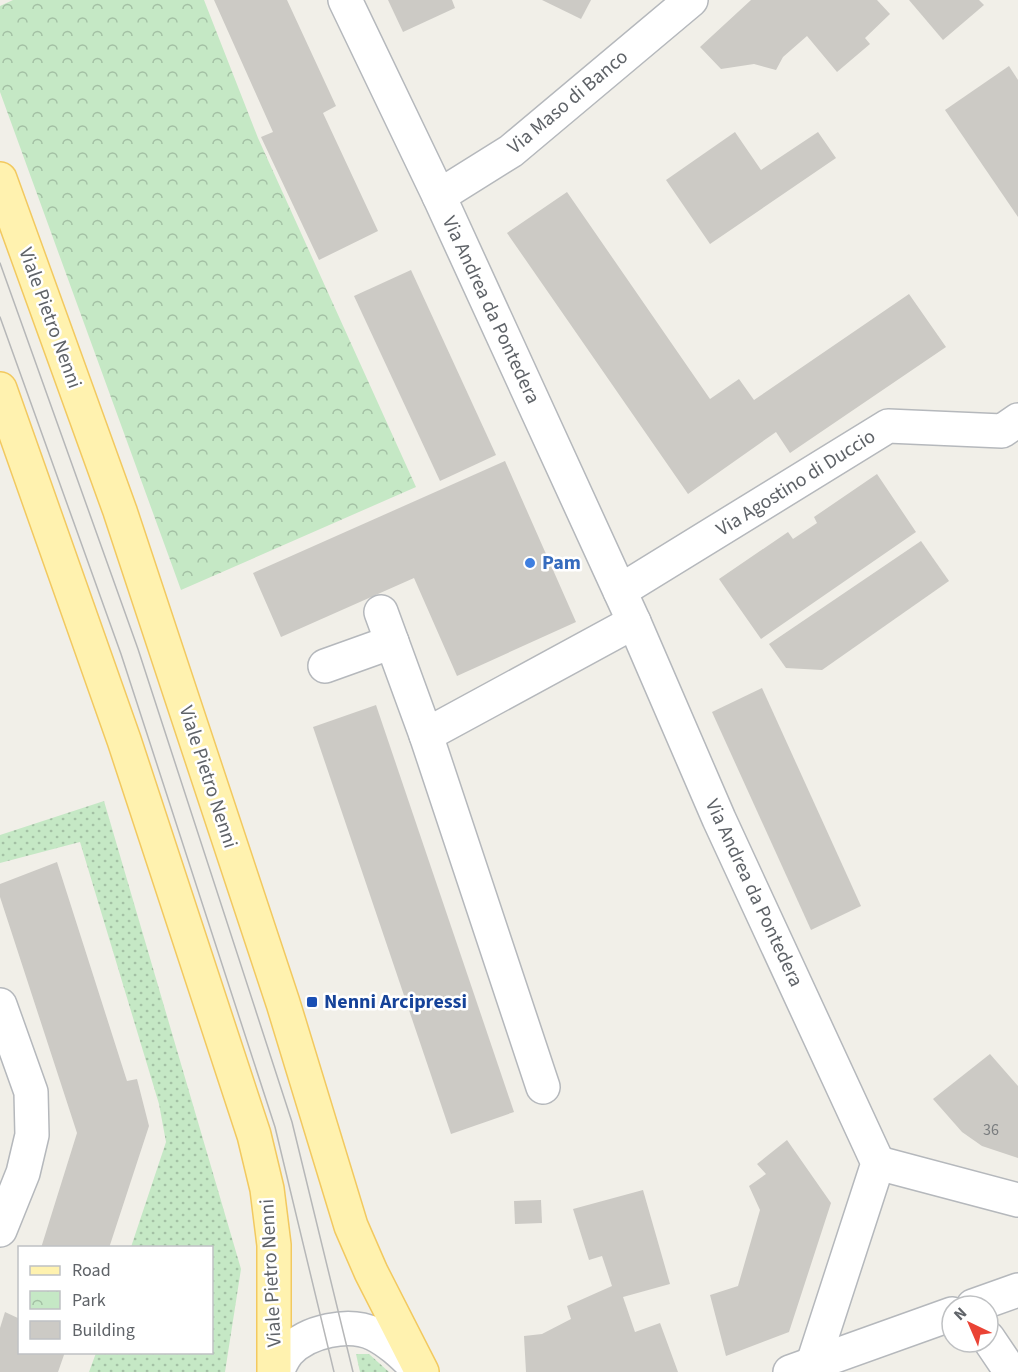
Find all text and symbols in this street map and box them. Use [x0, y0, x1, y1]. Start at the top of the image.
street label: Via Maso di Banco [502, 43, 634, 161]
street label: Via Andrea da Pontedera [435, 211, 547, 409]
street label: Viale Pietro Nenni [11, 244, 89, 392]
street label: Via Agostino di Duccio [711, 423, 881, 543]
place label: Pam [542, 549, 581, 577]
marker: Pam [523, 556, 537, 570]
street label: Viale Pietro Nenni [172, 702, 244, 852]
street label: Via Andrea da Pontedera [698, 794, 810, 992]
place label: Nenni Arcipressi [324, 988, 467, 1016]
marker: Nenni Arcipressi [305, 995, 319, 1009]
house number: 36 [983, 1119, 999, 1141]
street label: Viale Pietro Nenni [253, 1198, 289, 1348]
legend [18, 1246, 213, 1354]
text: Road [72, 1258, 111, 1283]
text: Park [72, 1288, 106, 1313]
north arrow [940, 1294, 1000, 1354]
text: N [949, 1302, 972, 1326]
text: Building [72, 1318, 135, 1343]

